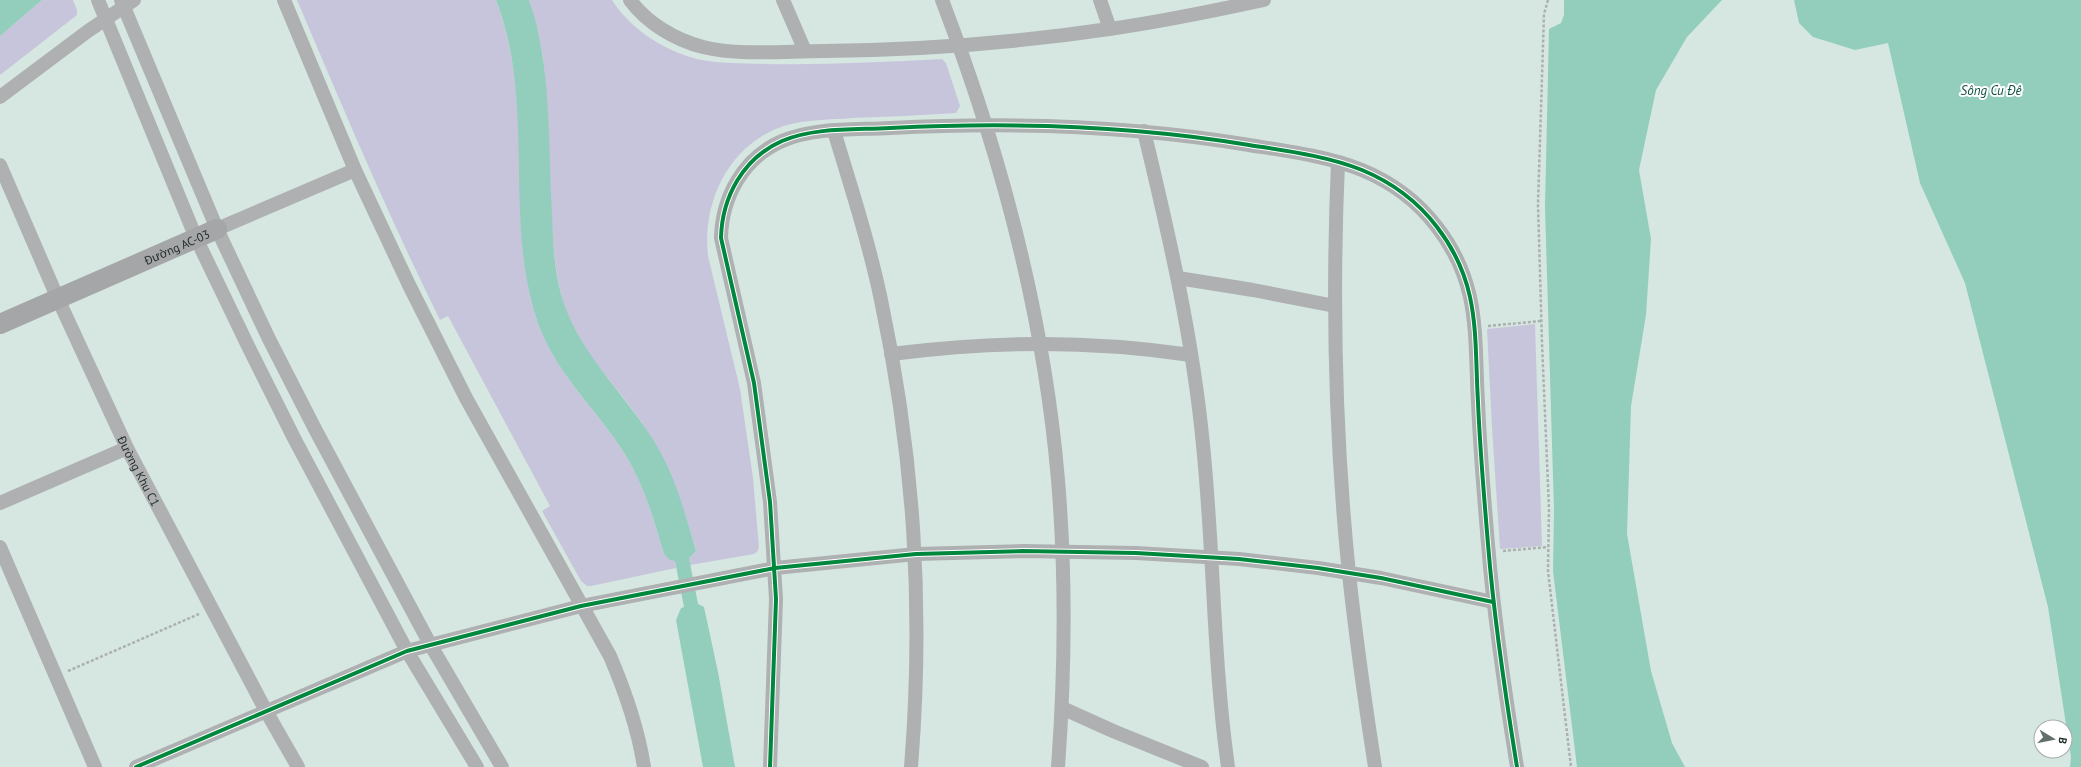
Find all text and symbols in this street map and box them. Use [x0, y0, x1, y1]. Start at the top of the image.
water label: Sông Cu Đê [1961, 82, 2021, 99]
street label: Đường AC-03 [141, 226, 212, 268]
street label: Đường Khu C1 [114, 432, 164, 508]
north arrow [2033, 719, 2073, 759]
text: B [2055, 736, 2070, 746]

